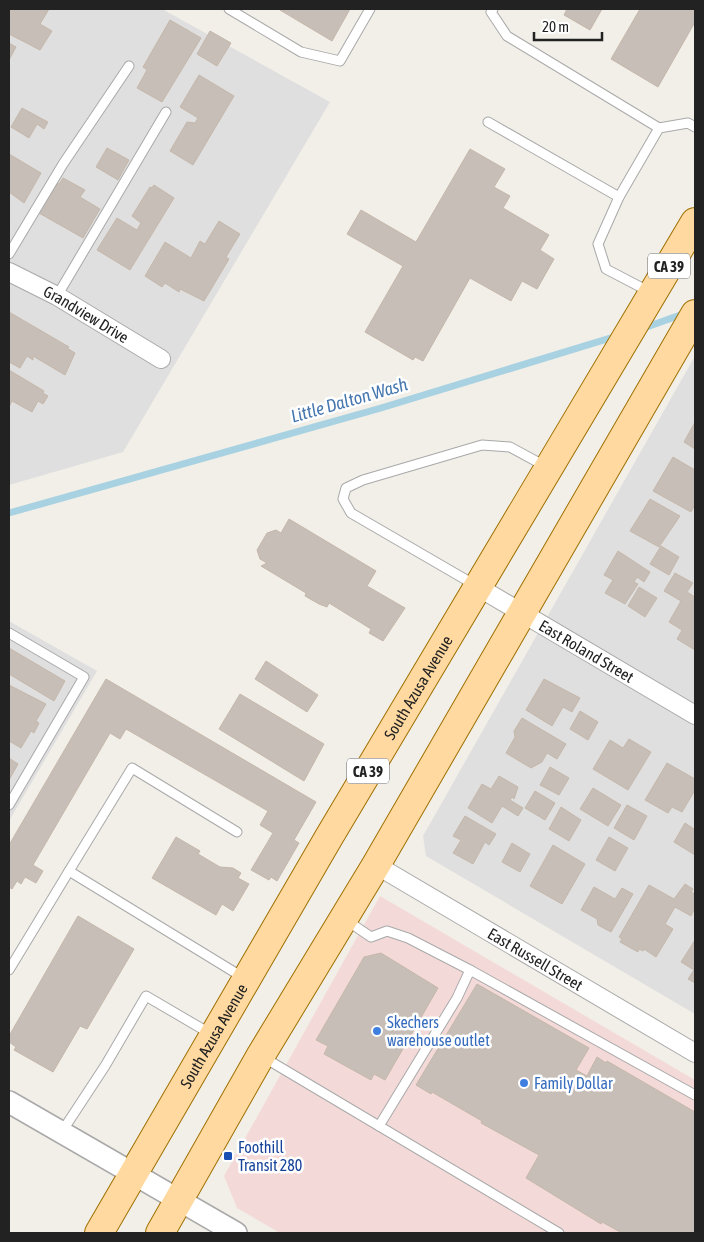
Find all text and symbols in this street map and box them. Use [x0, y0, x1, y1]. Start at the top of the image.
scale bar [534, 10, 602, 42]
text: 20 m [542, 18, 569, 35]
road number: CA 39 [648, 254, 690, 278]
street label: Grandview Drive [41, 282, 132, 346]
water label: Little Dalton Wash [288, 373, 410, 427]
street label: East Roland Street [536, 616, 637, 686]
street label: South Azusa Avenue [380, 632, 456, 743]
road number: CA 39 [347, 758, 389, 784]
street label: East Russell Street [485, 924, 586, 994]
street label: South Azusa Avenue [176, 980, 251, 1091]
place label: Skechers warehouse outlet [387, 1013, 490, 1049]
marker: Skechers warehouse outlet [371, 1025, 383, 1037]
place label: Family Dollar [534, 1074, 613, 1093]
marker: Family Dollar [518, 1077, 530, 1089]
place label: Foothill Transit 280 [238, 1138, 302, 1174]
marker: Foothill Transit 280 [222, 1150, 234, 1162]

